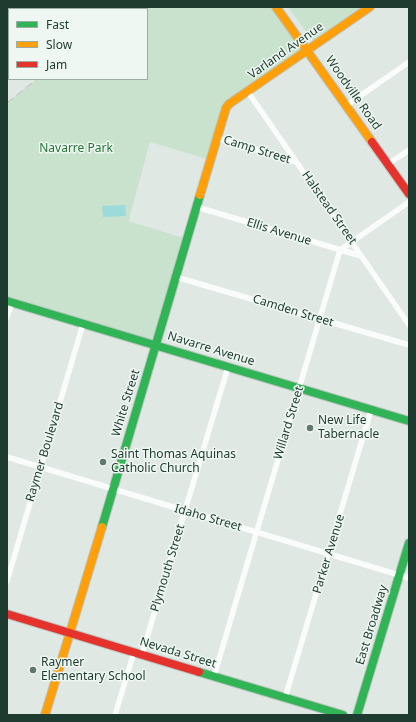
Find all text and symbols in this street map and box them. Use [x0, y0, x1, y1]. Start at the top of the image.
legend [8, 8, 148, 80]
text: Fast [46, 16, 69, 33]
street label: Varland Avenue [246, 20, 326, 82]
text: Slow [46, 36, 72, 53]
street label: Woodville Road [322, 53, 384, 133]
text: Jam [46, 56, 67, 73]
street label: Camp Street [222, 133, 292, 167]
park label: Navarre Park [39, 142, 113, 156]
street label: Halstead Street [298, 169, 360, 247]
street label: Ellis Avenue [245, 215, 313, 249]
street label: Camden Street [251, 292, 335, 330]
street label: Navarre Avenue [166, 329, 256, 369]
street label: White Street [109, 368, 143, 438]
street label: Willard Street [271, 385, 307, 461]
street label: Raymer Boulevard [23, 400, 67, 504]
place label: New Life Tabernacle [318, 414, 379, 442]
marker: New Life Tabernacle [305, 423, 315, 433]
place label: Saint Thomas Aquinas Catholic Church [111, 448, 236, 476]
marker: Saint Thomas Aquinas Catholic Church [98, 457, 108, 467]
street label: Idaho Street [173, 502, 243, 534]
street label: Parker Avenue [310, 513, 348, 595]
street label: Plymouth Street [148, 523, 188, 613]
street label: East Broadway [353, 583, 391, 667]
street label: Nevada Street [138, 635, 218, 671]
place label: Raymer Elementary School [41, 656, 146, 684]
marker: Raymer Elementary School [28, 665, 38, 675]

